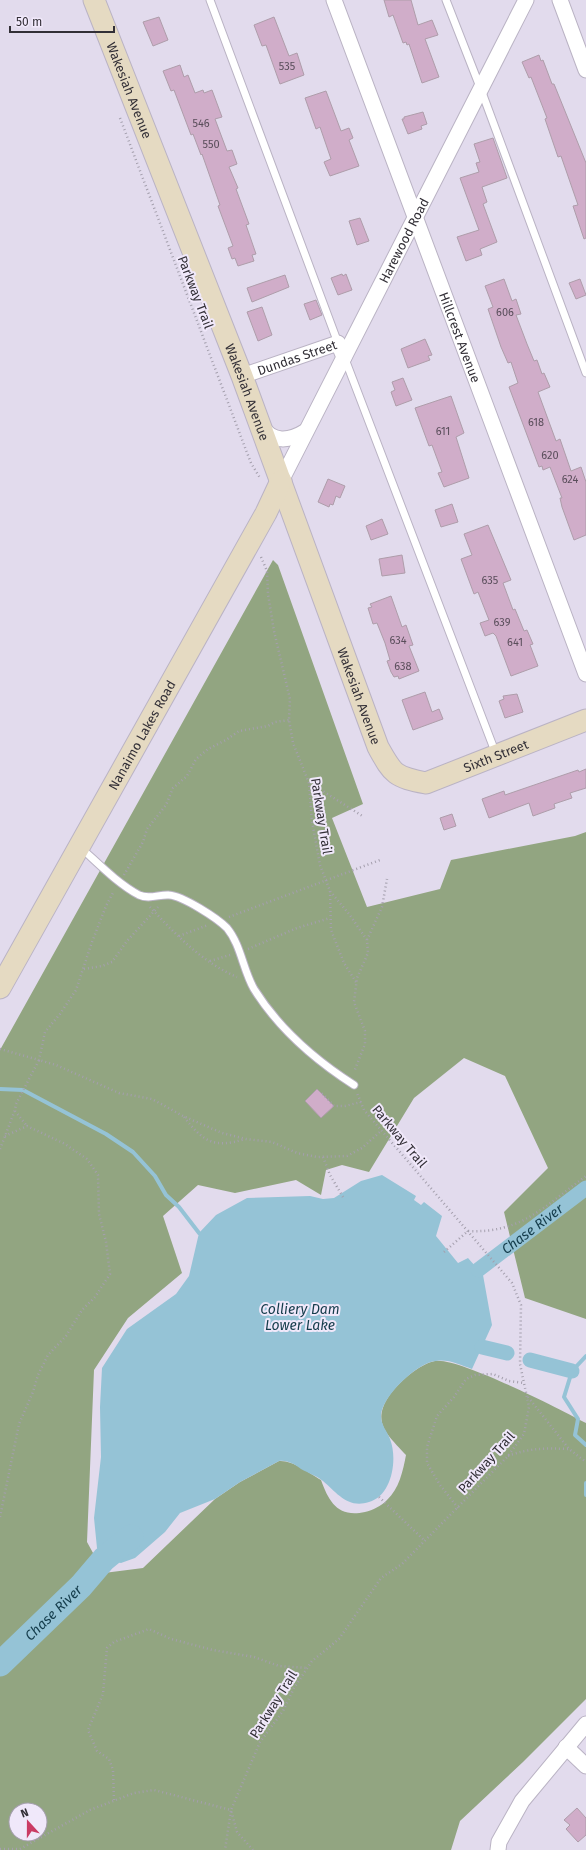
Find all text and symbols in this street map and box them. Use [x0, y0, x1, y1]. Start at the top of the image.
scale bar [10, 8, 114, 34]
text: 50 m [16, 15, 42, 29]
street label: Wakesiah Avenue [103, 40, 155, 141]
house number: 535 [279, 60, 296, 73]
house number: 546 [192, 117, 210, 130]
house number: 550 [202, 138, 220, 151]
street label: Harewood Road [376, 196, 432, 286]
street label: Parkway Trail [175, 254, 216, 331]
street label: Hillcrest Avenue [436, 290, 483, 385]
house number: 606 [496, 306, 514, 319]
street label: Dundas Street [255, 337, 339, 378]
street label: Wakesiah Avenue [222, 342, 272, 443]
house number: 618 [528, 416, 544, 429]
house number: 611 [436, 425, 450, 438]
house number: 620 [541, 449, 559, 462]
house number: 624 [562, 473, 579, 486]
house number: 635 [482, 574, 499, 587]
house number: 639 [494, 616, 511, 629]
house number: 634 [389, 634, 407, 647]
house number: 641 [507, 636, 523, 649]
street label: Wakesiah Avenue [334, 646, 383, 747]
house number: 638 [394, 660, 412, 673]
street label: Nanaimo Lakes Road [106, 678, 179, 793]
street label: Sixth Street [461, 736, 531, 775]
street label: Parkway Trail [308, 777, 335, 855]
street label: Parkway Trail [369, 1102, 430, 1171]
water label: Chase River [498, 1200, 567, 1258]
water label: Colliery Dam Lower Lake [260, 1301, 340, 1334]
street label: Parkway Trail [455, 1429, 518, 1496]
water label: Chase River [22, 1581, 86, 1644]
street label: Parkway Trail [247, 1668, 300, 1741]
north arrow [8, 1802, 48, 1842]
text: N [19, 1806, 30, 1821]

